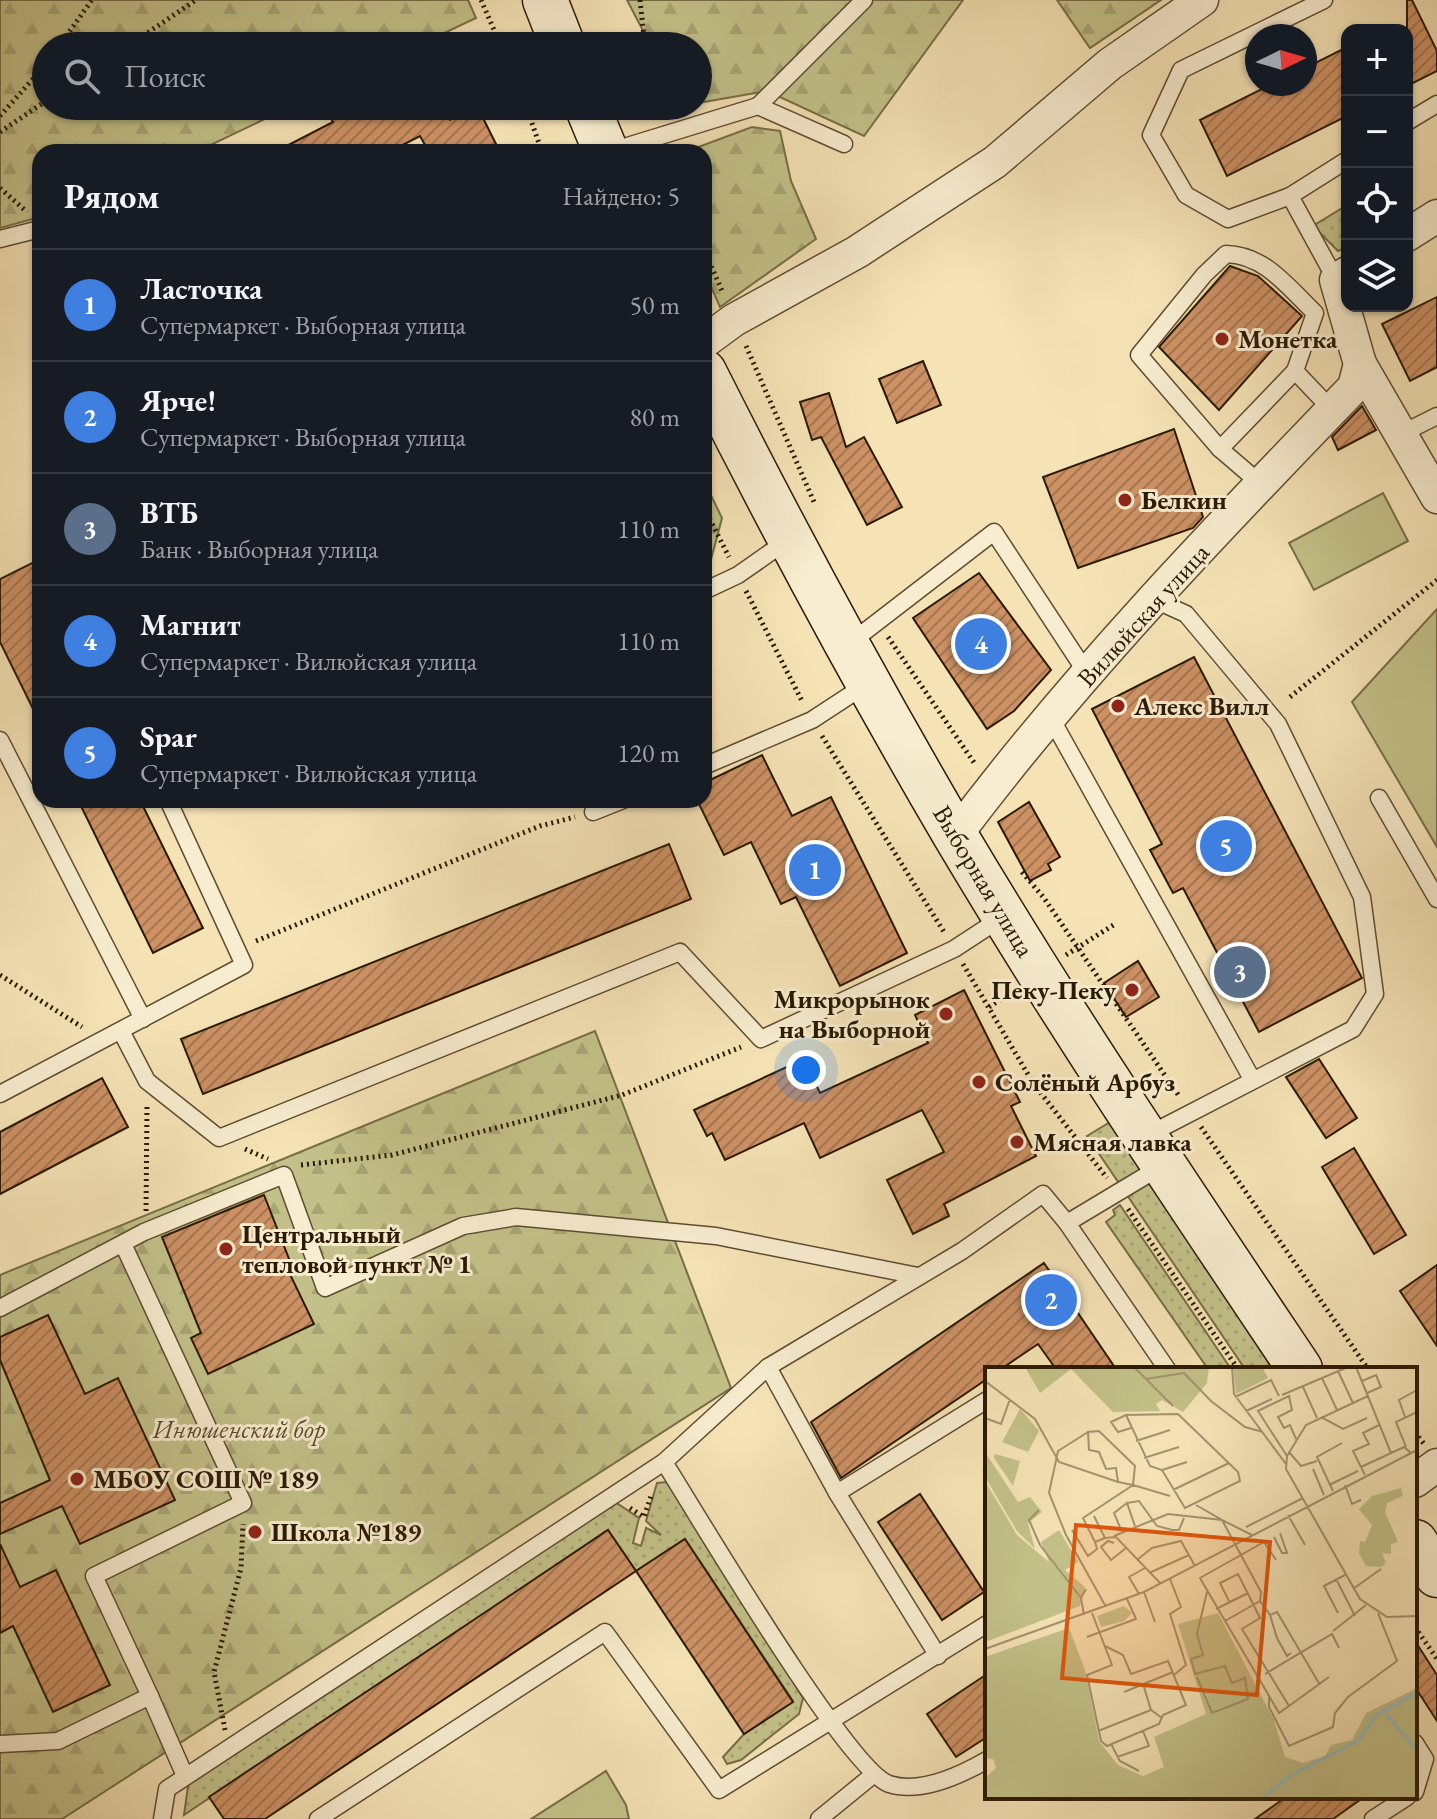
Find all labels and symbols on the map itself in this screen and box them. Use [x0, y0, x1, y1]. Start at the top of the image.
north arrow [1245, 24, 1317, 96]
place label: Монетка [1238, 322, 1338, 356]
marker: Монетка [1213, 330, 1231, 348]
place label: Белкин [1141, 483, 1227, 517]
marker: Белкин [1116, 491, 1134, 509]
street label: Вилюйская улица [1069, 535, 1217, 694]
pin: 4 [955, 614, 1007, 674]
place label: Алекс Вилл [1133, 689, 1269, 723]
marker: Алекс Вилл [1109, 697, 1127, 715]
street label: Выборная улица [925, 799, 1043, 964]
pin: 5 [1200, 816, 1252, 876]
pin: 1 [789, 840, 841, 900]
pin: 3 [1214, 942, 1266, 1002]
place label: Пеку-Пеку [991, 973, 1116, 1007]
marker: Пеку-Пеку [1123, 981, 1141, 999]
place label: Микрорынок на Выборной [774, 982, 931, 1046]
marker: Микрорынок на Выборной [937, 1005, 955, 1023]
your location [786, 1050, 826, 1090]
place label: Солёный Арбуз [995, 1065, 1175, 1099]
marker: Солёный Арбуз [970, 1073, 988, 1091]
place label: Мясная лавка [1033, 1125, 1192, 1159]
marker: Мясная лавка [1008, 1133, 1026, 1151]
place label: Центральный тепловой пункт № 1 [242, 1217, 472, 1281]
marker: Центральный тепловой пункт № 1 [217, 1240, 235, 1258]
pin: 2 [1025, 1270, 1077, 1330]
inset map [985, 1367, 1417, 1799]
park label: Инюшенский бор [152, 1412, 326, 1446]
place label: МБОУ СОШ № 189 [93, 1462, 319, 1496]
marker: МБОУ СОШ № 189 [68, 1470, 86, 1488]
place label: Школа №189 [271, 1515, 421, 1549]
marker: Школа №189 [246, 1523, 264, 1541]

